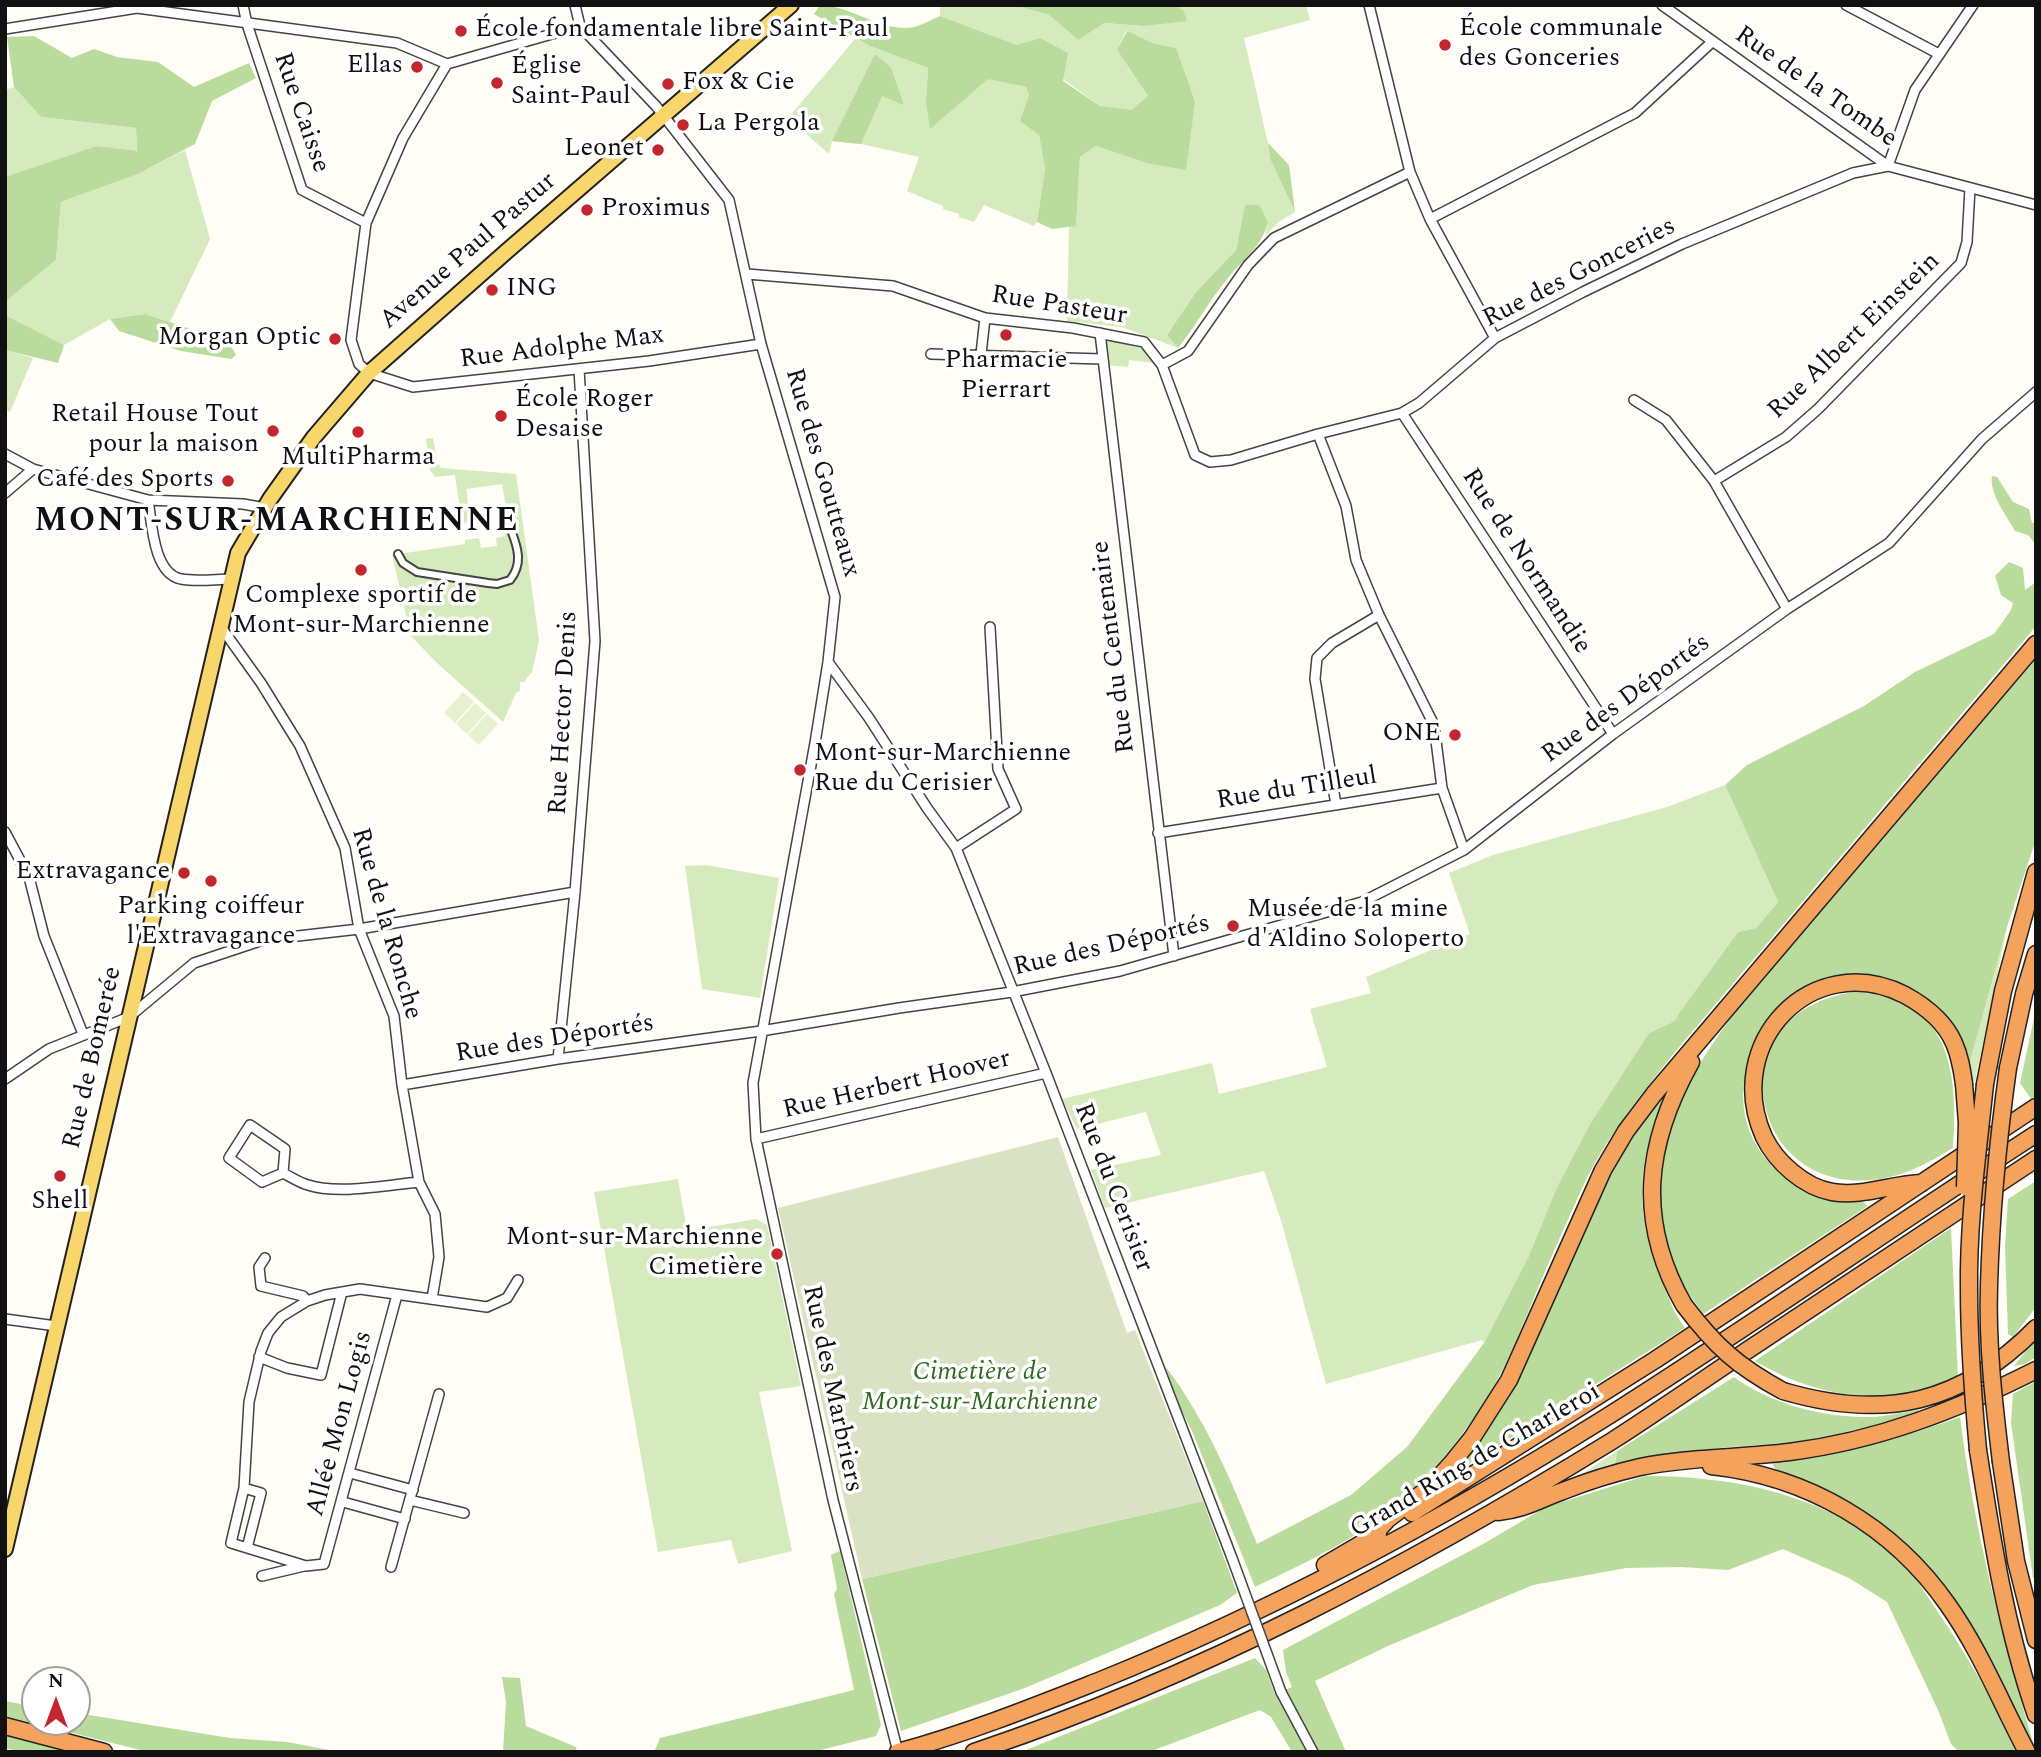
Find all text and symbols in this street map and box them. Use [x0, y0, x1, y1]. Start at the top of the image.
place label: École communale des Gonceries [1459, 14, 1663, 76]
place label: École fondamentale libre Saint-Paul [475, 15, 889, 47]
street label: Rue de la Tombe [1728, 20, 1902, 156]
marker: École fondamentale libre Saint-Paul [453, 23, 469, 39]
marker: École communale des Gonceries [1437, 37, 1453, 53]
street label: Rue Caisse [265, 49, 335, 177]
place label: Ellas [347, 51, 403, 83]
place label: Église Saint-Paul [511, 52, 631, 114]
marker: Ellas [409, 59, 425, 75]
place label: Fox & Cie [682, 68, 795, 100]
marker: Église Saint-Paul [489, 75, 505, 91]
marker: Fox & Cie [660, 76, 676, 92]
place label: La Pergola [697, 109, 820, 141]
marker: La Pergola [675, 117, 691, 133]
place label: Leonet [564, 134, 644, 166]
marker: Leonet [650, 142, 666, 158]
street label: Avenue Paul Pastur [374, 167, 564, 337]
place label: Proximus [601, 194, 711, 226]
marker: Proximus [579, 202, 595, 218]
street label: Rue des Gonceries [1478, 212, 1682, 336]
street label: Rue Albert Einstein [1762, 247, 1948, 427]
place label: ING [506, 274, 557, 306]
street label: Rue Pasteur [989, 281, 1129, 333]
marker: ING [484, 282, 500, 298]
street label: Rue Adolphe Max [458, 321, 666, 377]
place label: Morgan Optic [158, 323, 321, 355]
marker: Pharmacie Pierrart [998, 327, 1014, 343]
marker: Morgan Optic [327, 331, 343, 347]
place label: Pharmacie Pierrart [945, 346, 1067, 408]
street label: Rue des Goutteaux [776, 365, 866, 581]
place label: École Roger Desaise [515, 385, 653, 446]
place label: Retail House Tout pour la maison [51, 400, 259, 462]
marker: École Roger Desaise [493, 408, 509, 424]
marker: Retail House Tout pour la maison [265, 423, 281, 439]
marker: MultiPharma [350, 424, 366, 440]
place label: MultiPharma [281, 443, 435, 475]
street label: Rue de Normandie [1453, 463, 1597, 661]
place label: Café des Sports [36, 465, 214, 497]
marker: Café des Sports [220, 473, 236, 489]
district label: MONT-SUR-MARCHIENNE [37, 504, 517, 544]
street label: Rue du Centenaire [1086, 539, 1144, 755]
marker: Complexe sportif de Mont-sur-Marchienne [353, 562, 369, 578]
place label: Complexe sportif de Mont-sur-Marchienne [232, 581, 490, 642]
street label: Rue Hector Denis [544, 610, 586, 816]
street label: Rue des Déportés [1537, 628, 1717, 772]
place label: ONE [1383, 719, 1441, 751]
marker: ONE [1447, 727, 1463, 743]
place label: Mont-sur-Marchienne Rue du Cerisier [814, 739, 1071, 800]
marker: Mont-sur-Marchienne Rue du Cerisier [792, 762, 808, 778]
street label: Rue du Tilleul [1214, 762, 1380, 818]
street label: Rue de la Ronche [343, 825, 427, 1023]
place label: Extravagance [16, 857, 170, 889]
marker: Extravagance [176, 865, 192, 881]
marker: Parking coiffeur l'Extravagance [203, 873, 219, 889]
place label: Parking coiffeur l'Extravagance [118, 892, 304, 954]
place label: Musée de la mine d'Aldino Soloperto [1247, 895, 1464, 956]
street label: Rue des Déportés [1011, 909, 1213, 985]
marker: Musée de la mine d'Aldino Soloperto [1225, 918, 1241, 934]
street label: Rue de Bomerée [58, 964, 130, 1152]
street label: Rue des Déportés [453, 1009, 657, 1071]
street label: Rue Herbert Hoover [780, 1045, 1014, 1127]
street label: Rue du Cerisier [1065, 1099, 1159, 1277]
marker: Shell [52, 1168, 68, 1184]
place label: Shell [32, 1187, 88, 1219]
place label: Mont-sur-Marchienne Cimetière [506, 1223, 763, 1284]
marker: Mont-sur-Marchienne Cimetière [769, 1246, 785, 1262]
street label: Rue des Marbriers [794, 1283, 868, 1495]
street label: Allée Mon Logis [301, 1328, 381, 1520]
park label: Cimetière de Mont-sur-Marchienne [862, 1358, 1098, 1420]
street label: Grand Ring de Charleroi [1345, 1378, 1607, 1546]
north arrow [21, 1666, 91, 1736]
text: N [48, 1667, 64, 1696]

